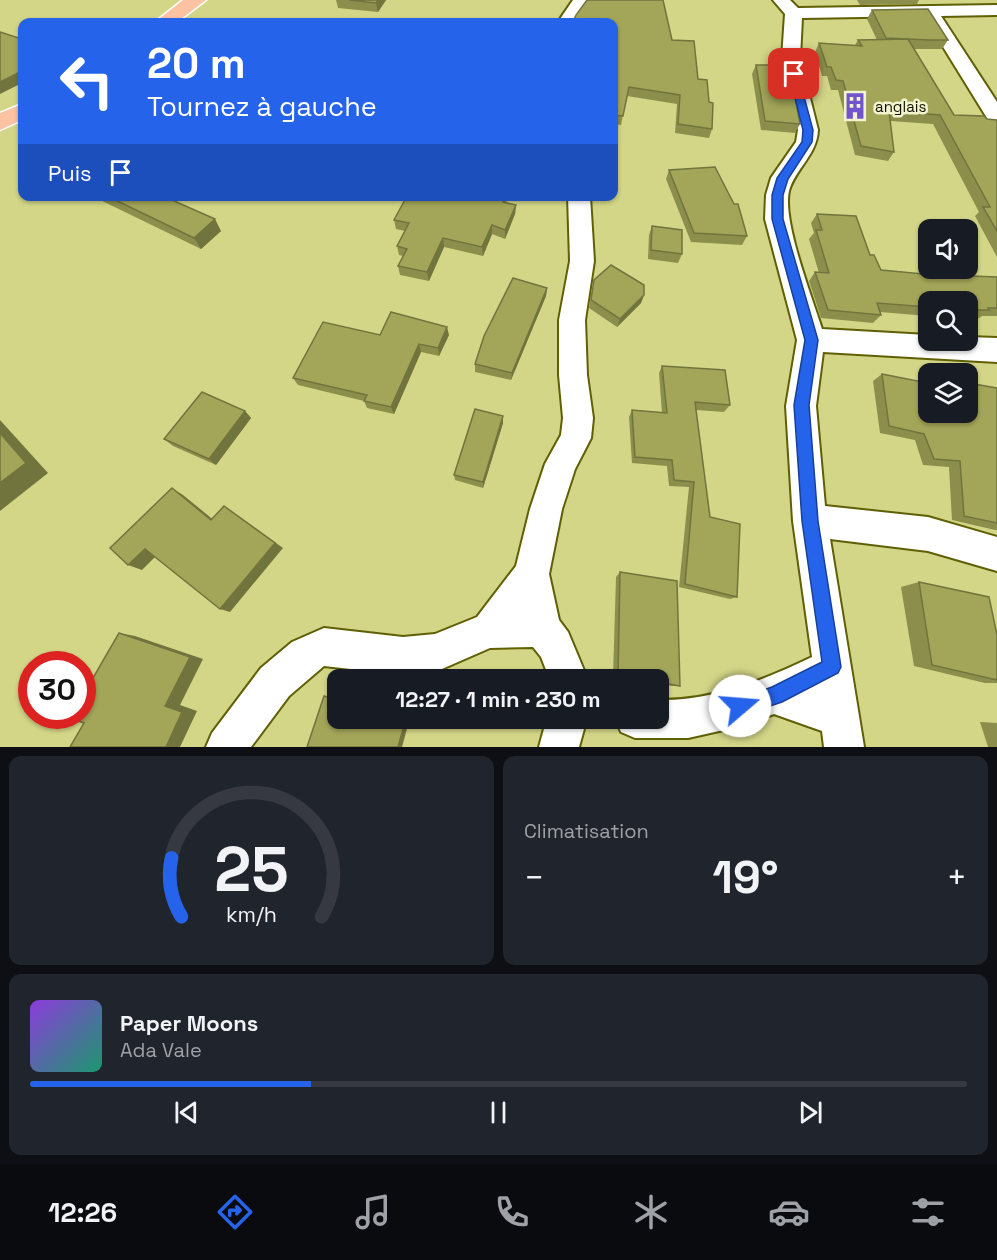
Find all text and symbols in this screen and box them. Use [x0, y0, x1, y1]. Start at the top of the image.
text: 20 m [147, 37, 246, 90]
icon: left [48, 42, 126, 120]
pin [768, 48, 819, 99]
icon: arrive [777, 57, 810, 90]
text: Tournez à gauche [147, 89, 377, 124]
building icon: anglais [840, 91, 870, 121]
place label: anglais [875, 97, 926, 116]
icon: arrive [104, 156, 137, 189]
text: Puis [48, 159, 92, 187]
map controls [918, 219, 978, 423]
button: sound [918, 219, 978, 279]
button: search [918, 291, 978, 351]
button: layers [918, 363, 978, 423]
speed limit sign: 30 [18, 651, 96, 729]
position arrow [708, 674, 772, 738]
text: 12:27 · 1 min · 230 m [395, 685, 601, 713]
text: Climatisation [524, 818, 649, 844]
text: 25 [214, 830, 289, 909]
text: 19° [713, 849, 778, 906]
text: − [524, 857, 544, 899]
text: + [947, 857, 967, 899]
text: km/h [226, 902, 277, 929]
text: Paper Moons [120, 1009, 258, 1037]
text: Ada Vale [120, 1037, 202, 1063]
icon: previous [170, 1096, 203, 1129]
icon: pause [482, 1096, 515, 1129]
icon: next [794, 1096, 827, 1129]
icon: directions [214, 1191, 256, 1233]
icon: music [352, 1191, 394, 1233]
icon: phone [491, 1191, 533, 1233]
icon: climate [630, 1191, 672, 1233]
icon: car [768, 1191, 810, 1233]
icon: filters [907, 1191, 949, 1233]
text: 12:26 [48, 1195, 117, 1230]

